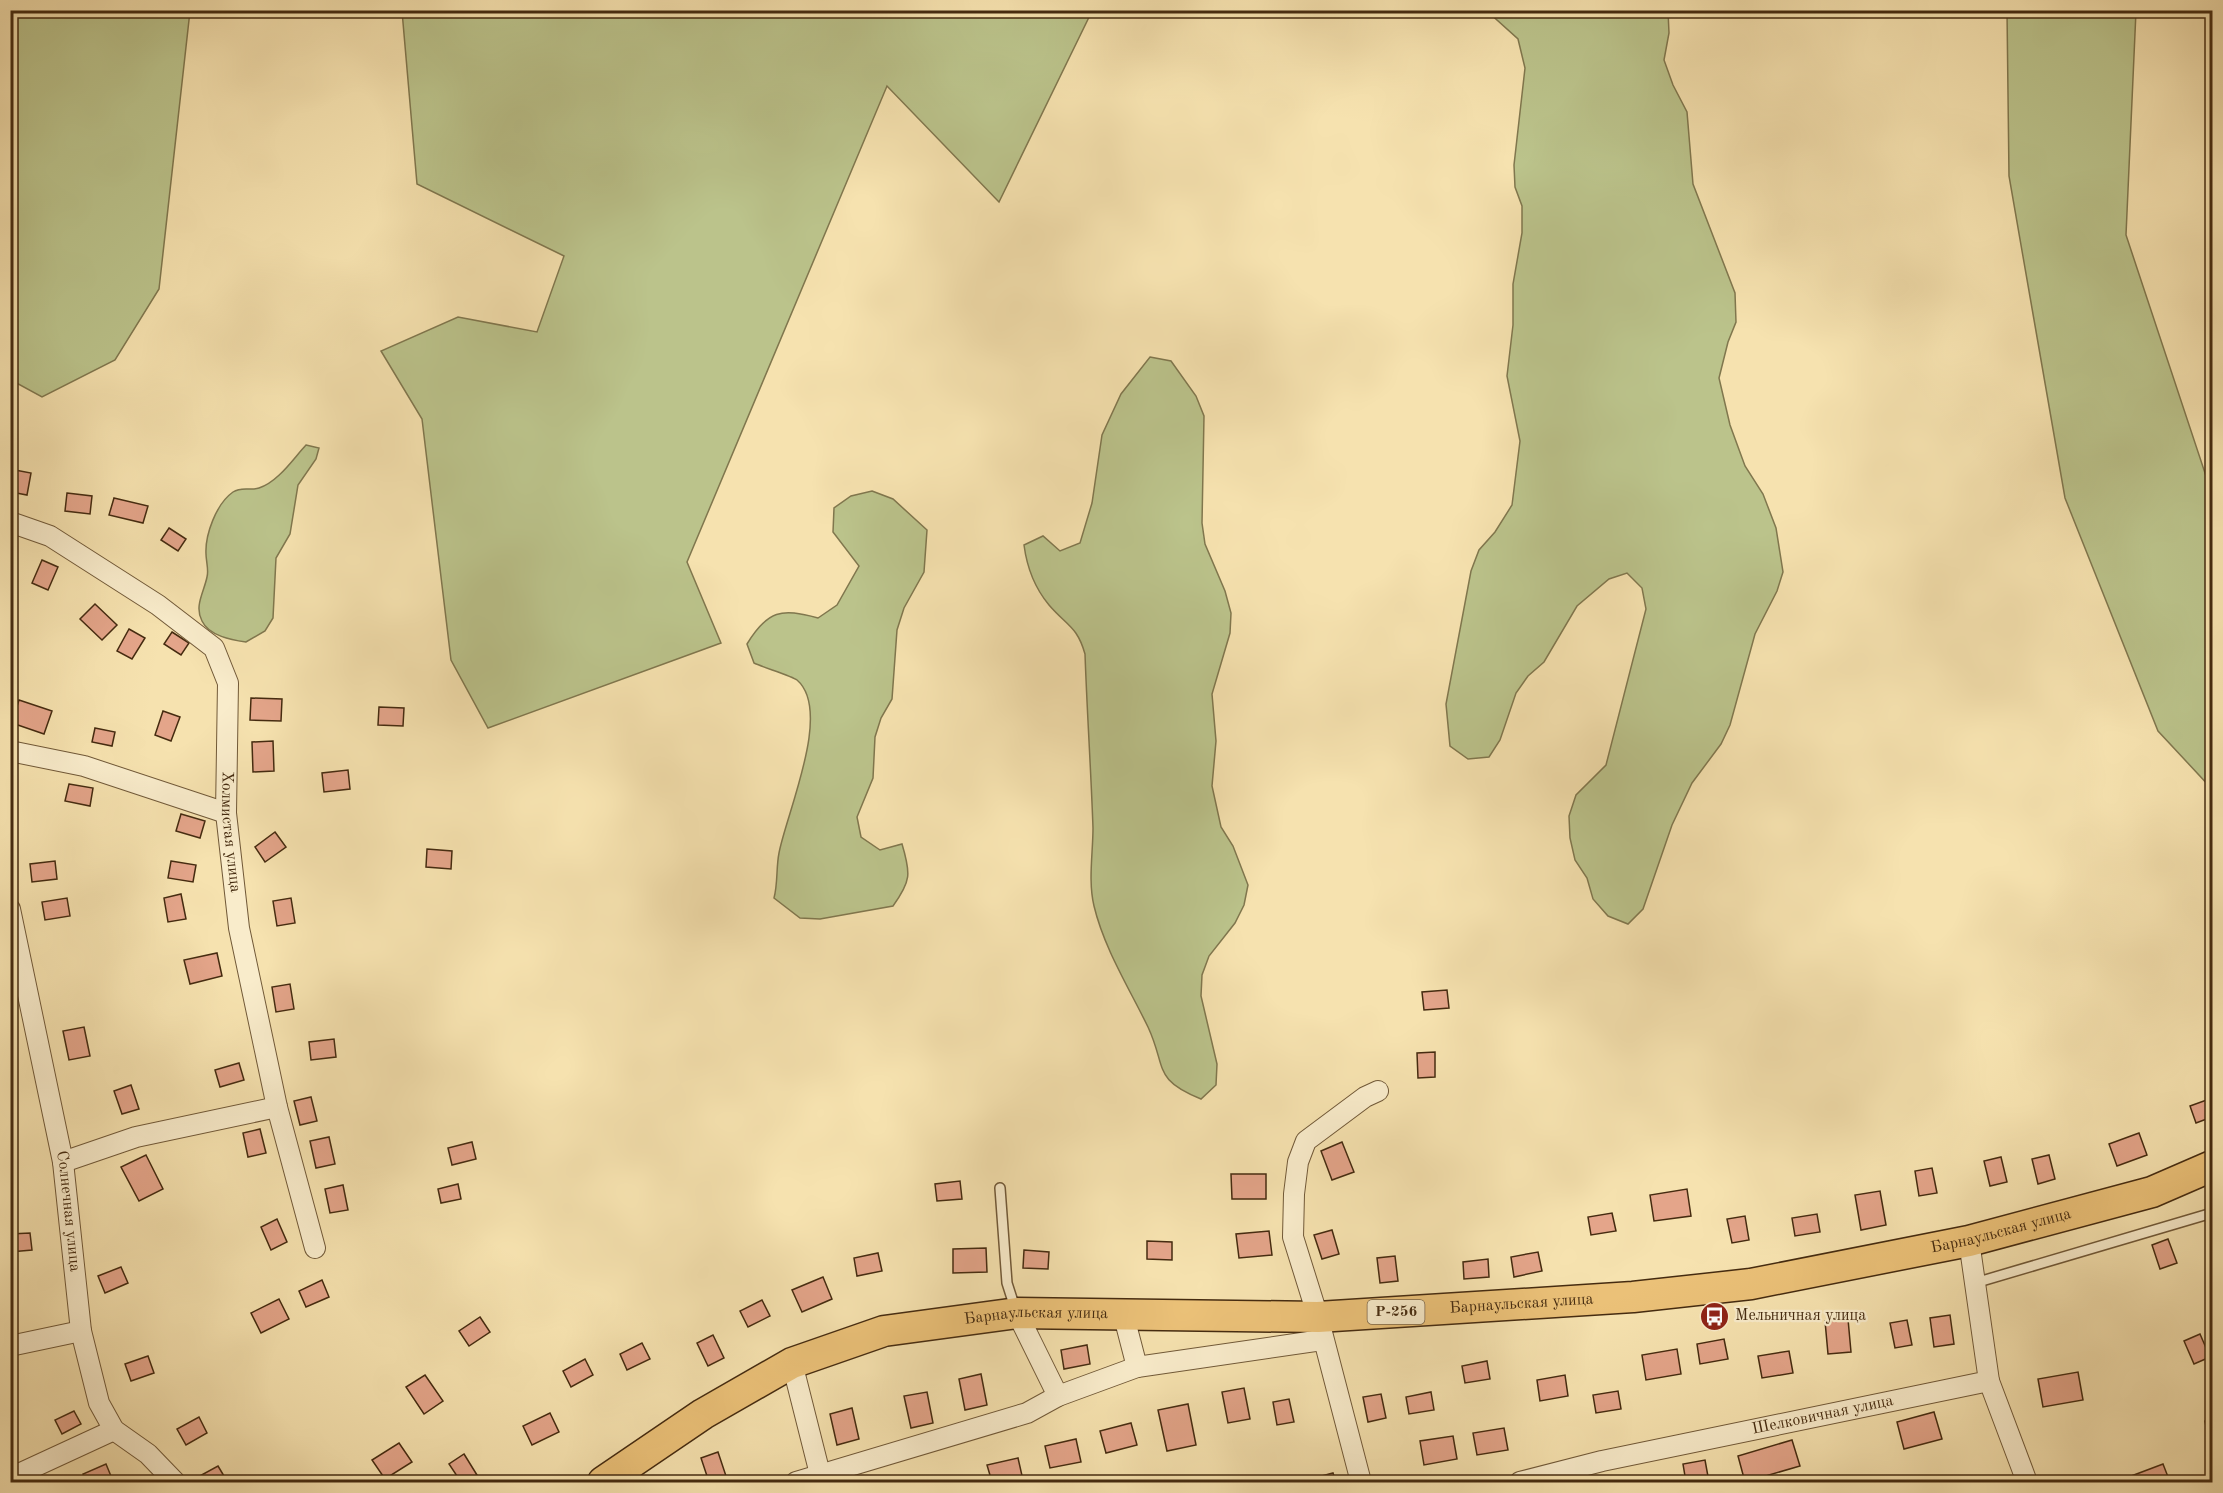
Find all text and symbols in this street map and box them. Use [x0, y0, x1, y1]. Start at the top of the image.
street label: Холмистая улица [218, 771, 243, 893]
street label: Солнечная улица [53, 1149, 83, 1273]
street label: Барнаульская улица [1929, 1206, 2073, 1256]
street label: Барнаульская улица [1449, 1292, 1594, 1317]
road number: Р-256 [1368, 1300, 1424, 1324]
bus stop icon: Мельничная улица [1698, 1300, 1730, 1332]
street label: Барнаульская улица [963, 1305, 1108, 1328]
place label: Мельничная улица [1735, 1308, 1866, 1324]
street label: Шелковичная улица [1751, 1393, 1895, 1438]

